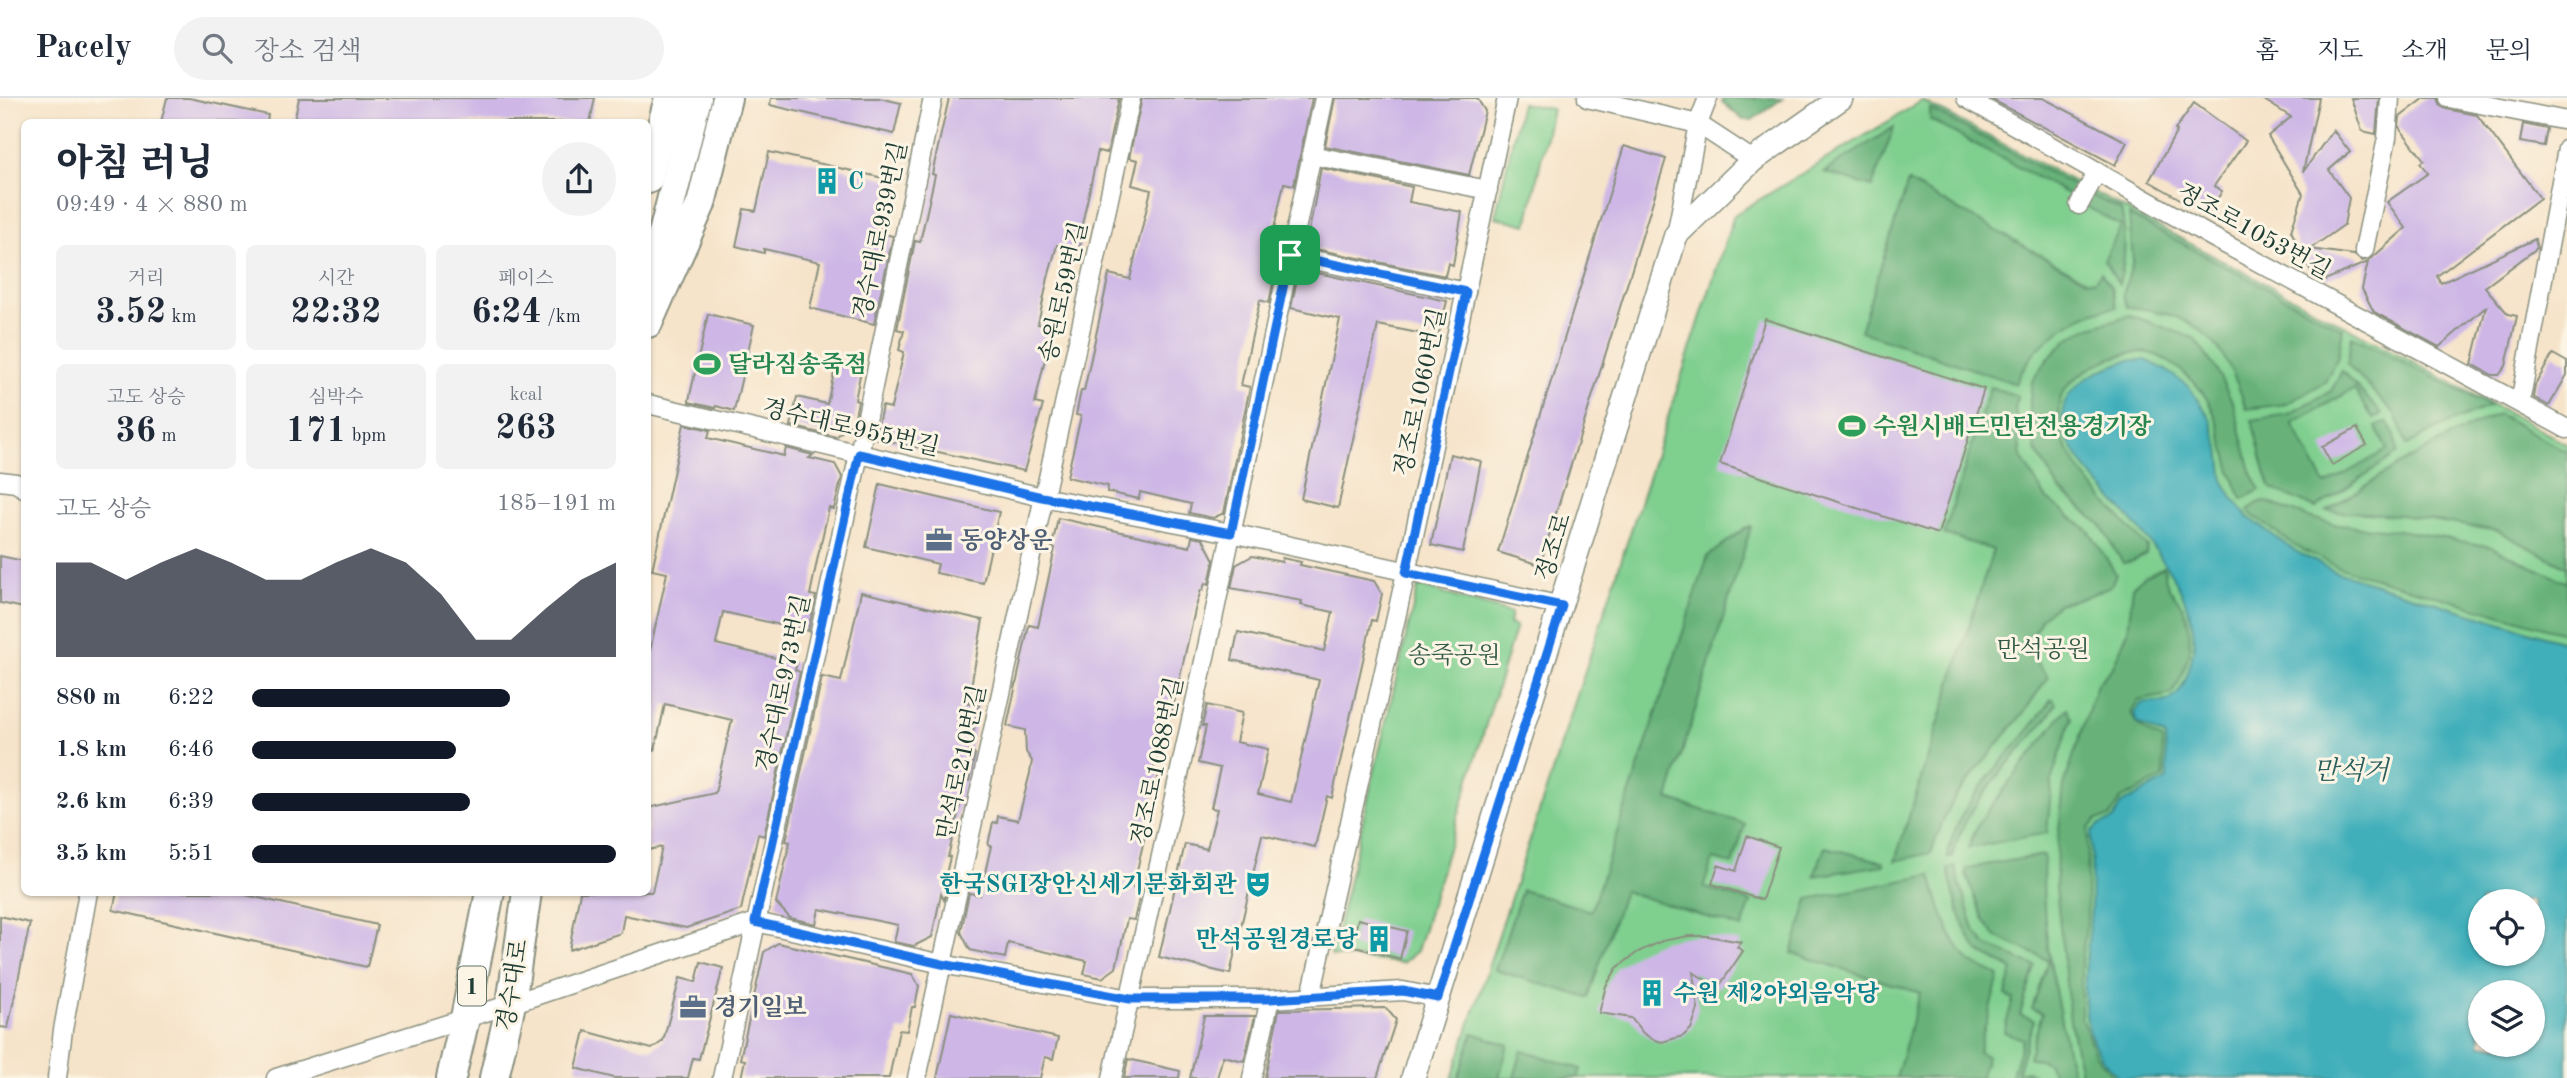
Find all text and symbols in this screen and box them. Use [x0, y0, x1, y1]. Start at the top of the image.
search box [174, 17, 664, 80]
icon: search [198, 29, 236, 67]
text: Pacely [35, 32, 132, 65]
text: 장소 검색 [254, 39, 362, 65]
text: 홈 [2256, 40, 2279, 64]
text: 지도 [2317, 40, 2363, 64]
text: 소개 [2401, 40, 2448, 64]
text: 문의 [2486, 40, 2532, 64]
street label: 경수대로939번길 [849, 139, 912, 321]
button: share [542, 142, 616, 216]
text: 아침 러닝 [56, 146, 213, 184]
building icon: C [812, 166, 842, 196]
place label: C [848, 171, 864, 195]
street label: 정조로1053번길 [2172, 179, 2335, 285]
text: 09:49 · 4 × 880 m [56, 193, 248, 216]
street label: 송원로59번길 [1034, 219, 1093, 365]
pin [1260, 225, 1320, 285]
icon: arrive [1271, 236, 1309, 274]
text: 거리 [128, 270, 164, 289]
text: 시간 [318, 270, 354, 289]
text: 페이스 [498, 270, 554, 289]
text: 3.52 [96, 295, 166, 330]
text: 22:32 [290, 295, 382, 330]
text: 6:24 [471, 295, 542, 330]
street label: 정조로1060번길 [1390, 306, 1452, 479]
text: km [166, 308, 197, 327]
text: /km [542, 308, 581, 327]
sports icon: 달라짐송죽점 [692, 349, 722, 379]
place label: 달라짐송죽점 [728, 351, 867, 378]
text: kcal [510, 386, 542, 405]
text: 고도 상승 [107, 389, 185, 408]
text: 심박수 [308, 389, 364, 408]
street label: 경수대로955번길 [760, 395, 942, 461]
text: 263 [496, 411, 556, 446]
sports icon: 수원시배드민턴전용경기장 [1837, 411, 1867, 441]
place label: 수원시배드민턴전용경기장 [1873, 413, 2152, 440]
text: 36 [115, 414, 156, 449]
text: 171 [286, 414, 346, 449]
text: m [156, 427, 177, 446]
text: bpm [346, 427, 386, 446]
text: 185–191 m [497, 492, 616, 515]
text: 고도 상승 [56, 498, 151, 521]
street label: 정조로 [1531, 510, 1577, 584]
office icon: 동양상운 [924, 525, 954, 555]
place label: 동양상운 [960, 527, 1053, 554]
street label: 경수대로973번길 [752, 592, 815, 774]
park label: 만석공원 [1997, 637, 2089, 663]
park label: 송죽공원 [1408, 642, 1500, 669]
street label: 정조로1088번길 [1127, 675, 1189, 848]
street label: 만석로210번길 [933, 682, 991, 842]
text: 880 m [56, 686, 121, 709]
text: 6:22 [168, 686, 214, 709]
text: 1.8 km [56, 738, 127, 761]
text: 6:46 [168, 738, 214, 761]
water label: 만석거 [2313, 756, 2391, 785]
text: 2.6 km [56, 790, 127, 813]
text: 6:39 [168, 790, 214, 813]
text: 3.5 km [56, 842, 127, 865]
text: 5:51 [168, 842, 214, 865]
theatre icon: 한국SGI장안신세기문화회관 [1243, 869, 1273, 899]
place label: 한국SGI장안신세기문화회관 [939, 871, 1237, 898]
map controls [2468, 889, 2545, 1057]
button: locate [2468, 889, 2545, 966]
building icon: 만석공원경로당 [1364, 924, 1394, 954]
place label: 만석공원경로당 [1196, 926, 1359, 953]
street label: 경수대로 [493, 937, 533, 1033]
road number: 1 [458, 966, 486, 1006]
building icon: 수원 제2야외음악당 [1637, 978, 1667, 1008]
place label: 수원 제2야외음악당 [1673, 980, 1880, 1007]
button: layers [2468, 980, 2545, 1057]
office icon: 경기일보 [678, 992, 708, 1022]
place label: 경기일보 [714, 994, 807, 1021]

